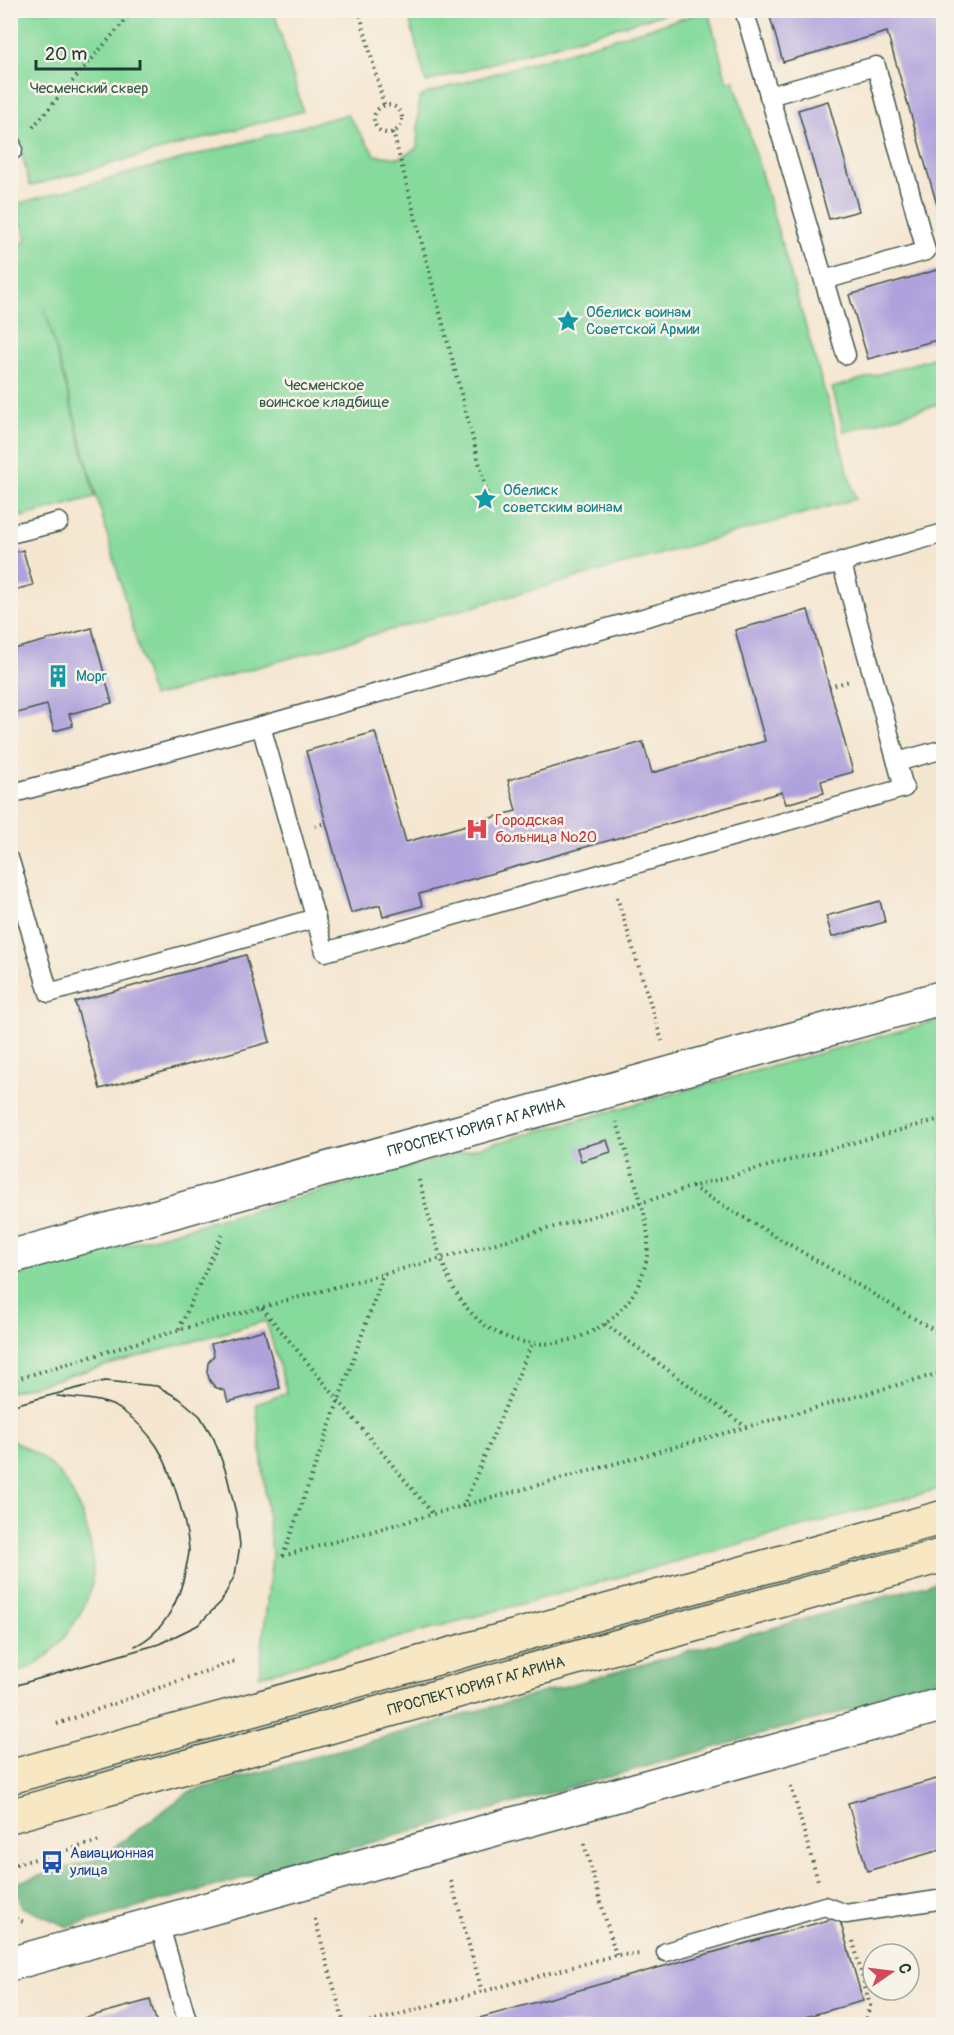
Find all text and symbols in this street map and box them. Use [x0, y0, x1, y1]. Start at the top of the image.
scale bar [36, 33, 140, 71]
text: 20 m [45, 43, 87, 66]
park label: Чесменский сквер [30, 79, 148, 98]
place label: Обелиск воинам Советской Армии [586, 303, 700, 339]
place icon: Обелиск воинам Советской Армии [555, 308, 581, 334]
park label: Чесменское воинское кладбище [259, 376, 390, 412]
place label: Обелиск советским воинам [503, 481, 623, 517]
place icon: Обелиск советским воинам [472, 486, 498, 512]
building icon: Морг [45, 663, 71, 689]
place label: Морг [76, 667, 107, 686]
place label: Городская больница №20 [495, 811, 597, 847]
hospital icon: Городская больница №20 [464, 816, 490, 842]
street label: ПРОСПЕКТ ЮРИЯ ГАГАРИНА [385, 1093, 567, 1161]
street label: ПРОСПЕКТ ЮРИЯ ГАГАРИНА [385, 1652, 567, 1720]
place label: Авиационная улица [69, 1844, 154, 1880]
bus stop icon: Авиационная улица [39, 1849, 65, 1875]
north arrow [861, 1942, 921, 2002]
text: С [894, 1961, 916, 1976]

